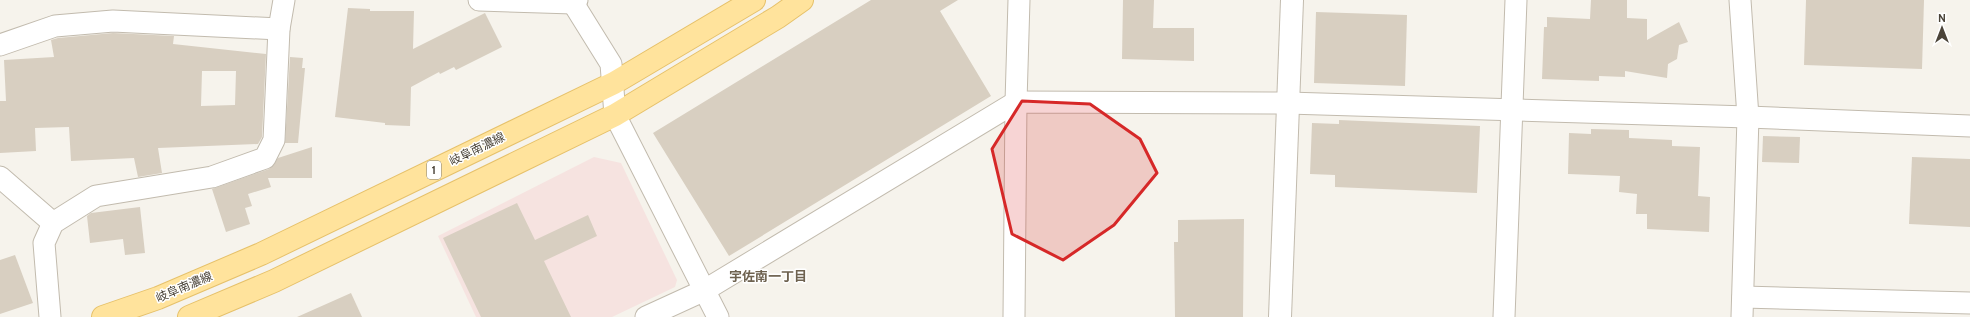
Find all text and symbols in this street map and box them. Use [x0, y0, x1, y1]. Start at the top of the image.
north arrow [1922, 8, 1962, 48]
text: N [1938, 12, 1946, 26]
street label: 岐阜南濃線 [447, 130, 508, 170]
road number: 1 [427, 161, 441, 179]
street label: 岐阜南濃線 [154, 269, 215, 307]
district label: 宇佐南一丁目 [729, 269, 807, 286]

